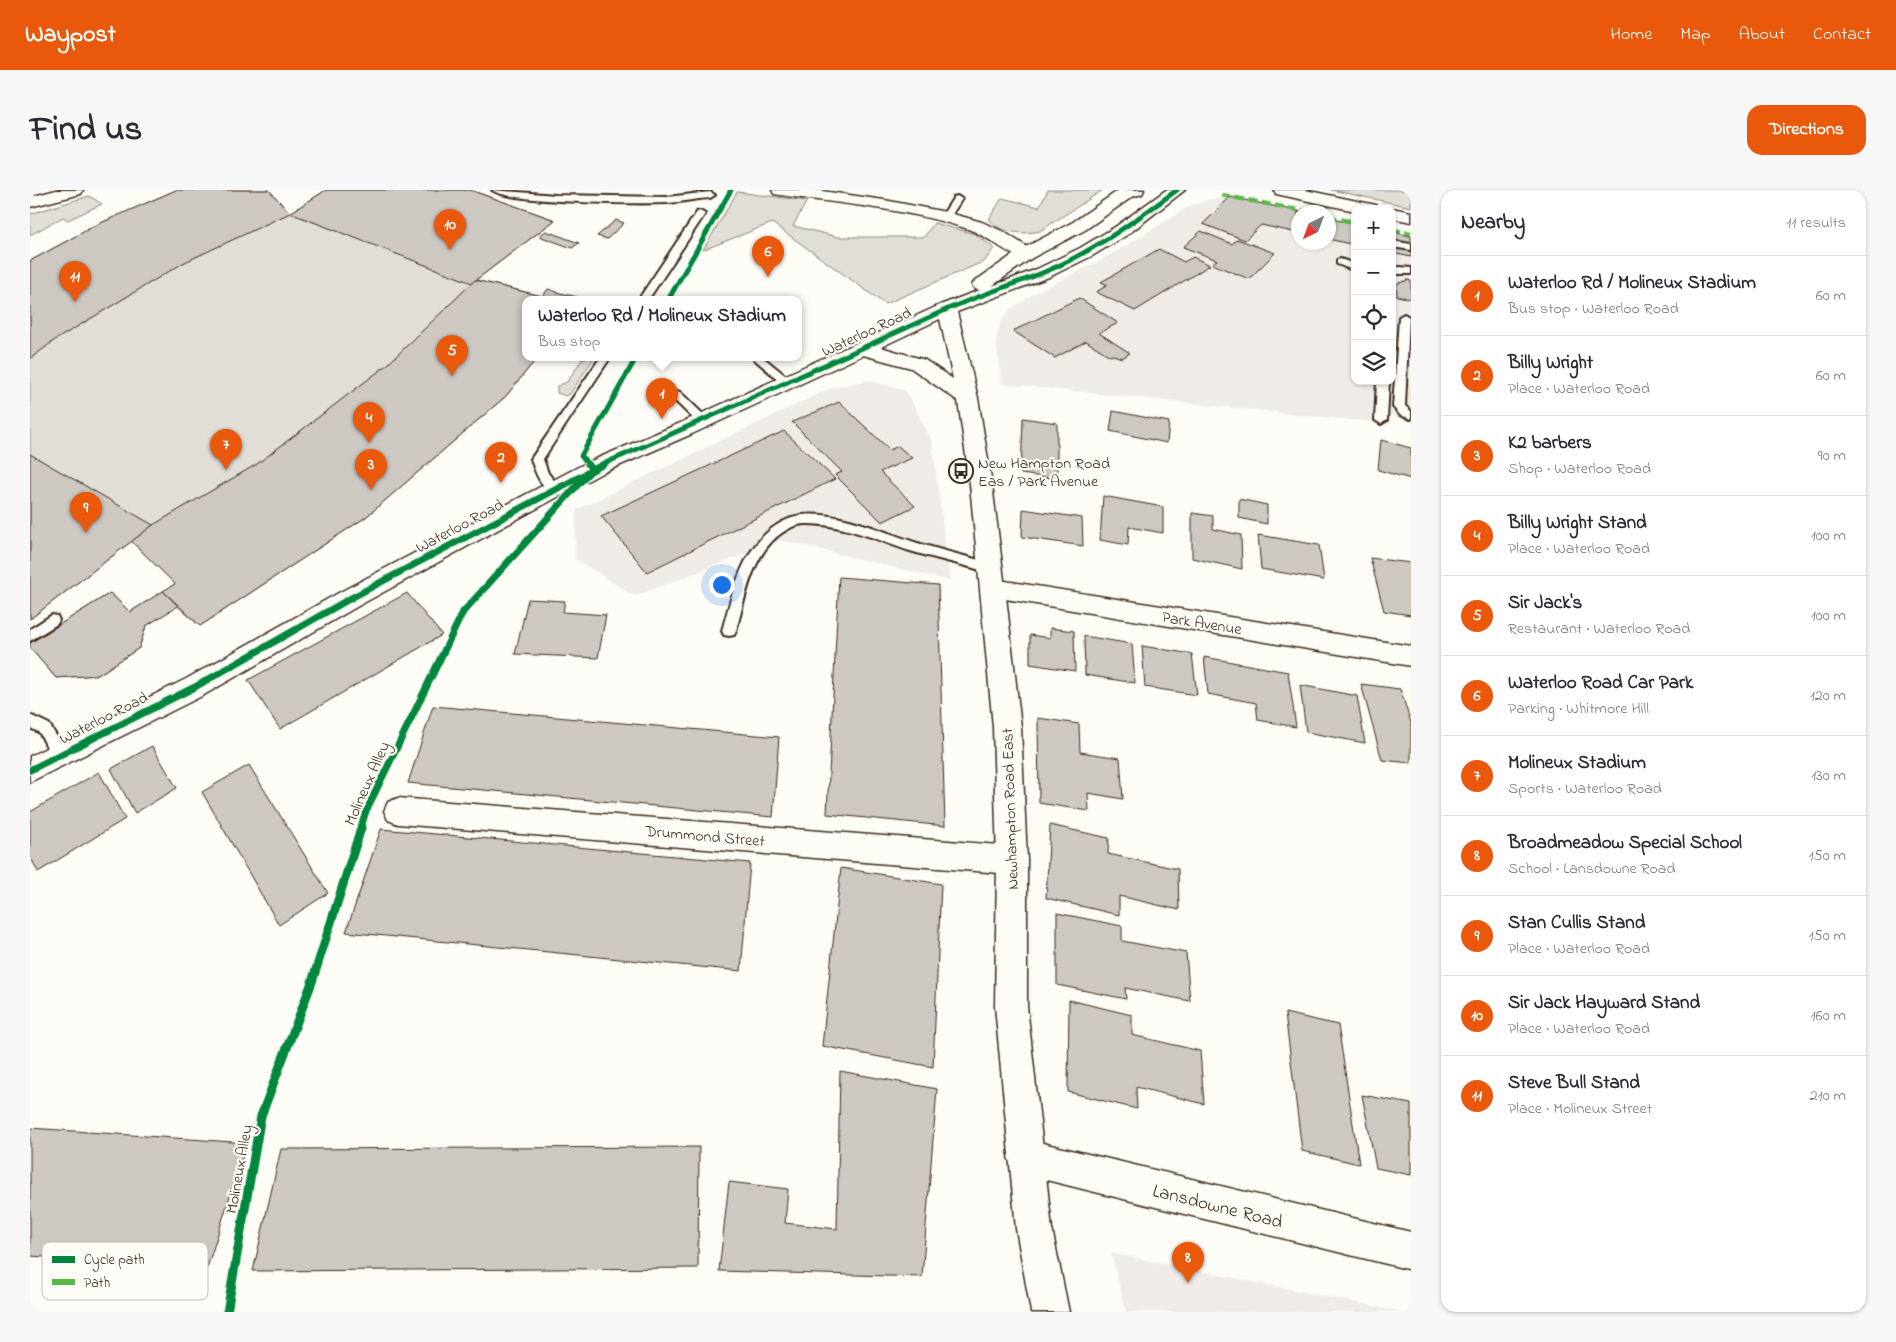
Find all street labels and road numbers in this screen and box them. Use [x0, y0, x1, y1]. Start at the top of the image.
street label: Waterloo Road [818, 302, 916, 364]
street label: Waterloo Road [412, 493, 508, 560]
street label: Park Avenue [1160, 606, 1244, 642]
street label: Waterloo Road [55, 686, 152, 751]
street label: Newhampton Road East [996, 727, 1026, 890]
street label: Molineux Alley [339, 738, 397, 830]
street label: Drummond Street [643, 820, 766, 854]
street label: Molineux Alley [220, 1123, 260, 1216]
street label: Lansdowne Road [1149, 1178, 1286, 1237]

